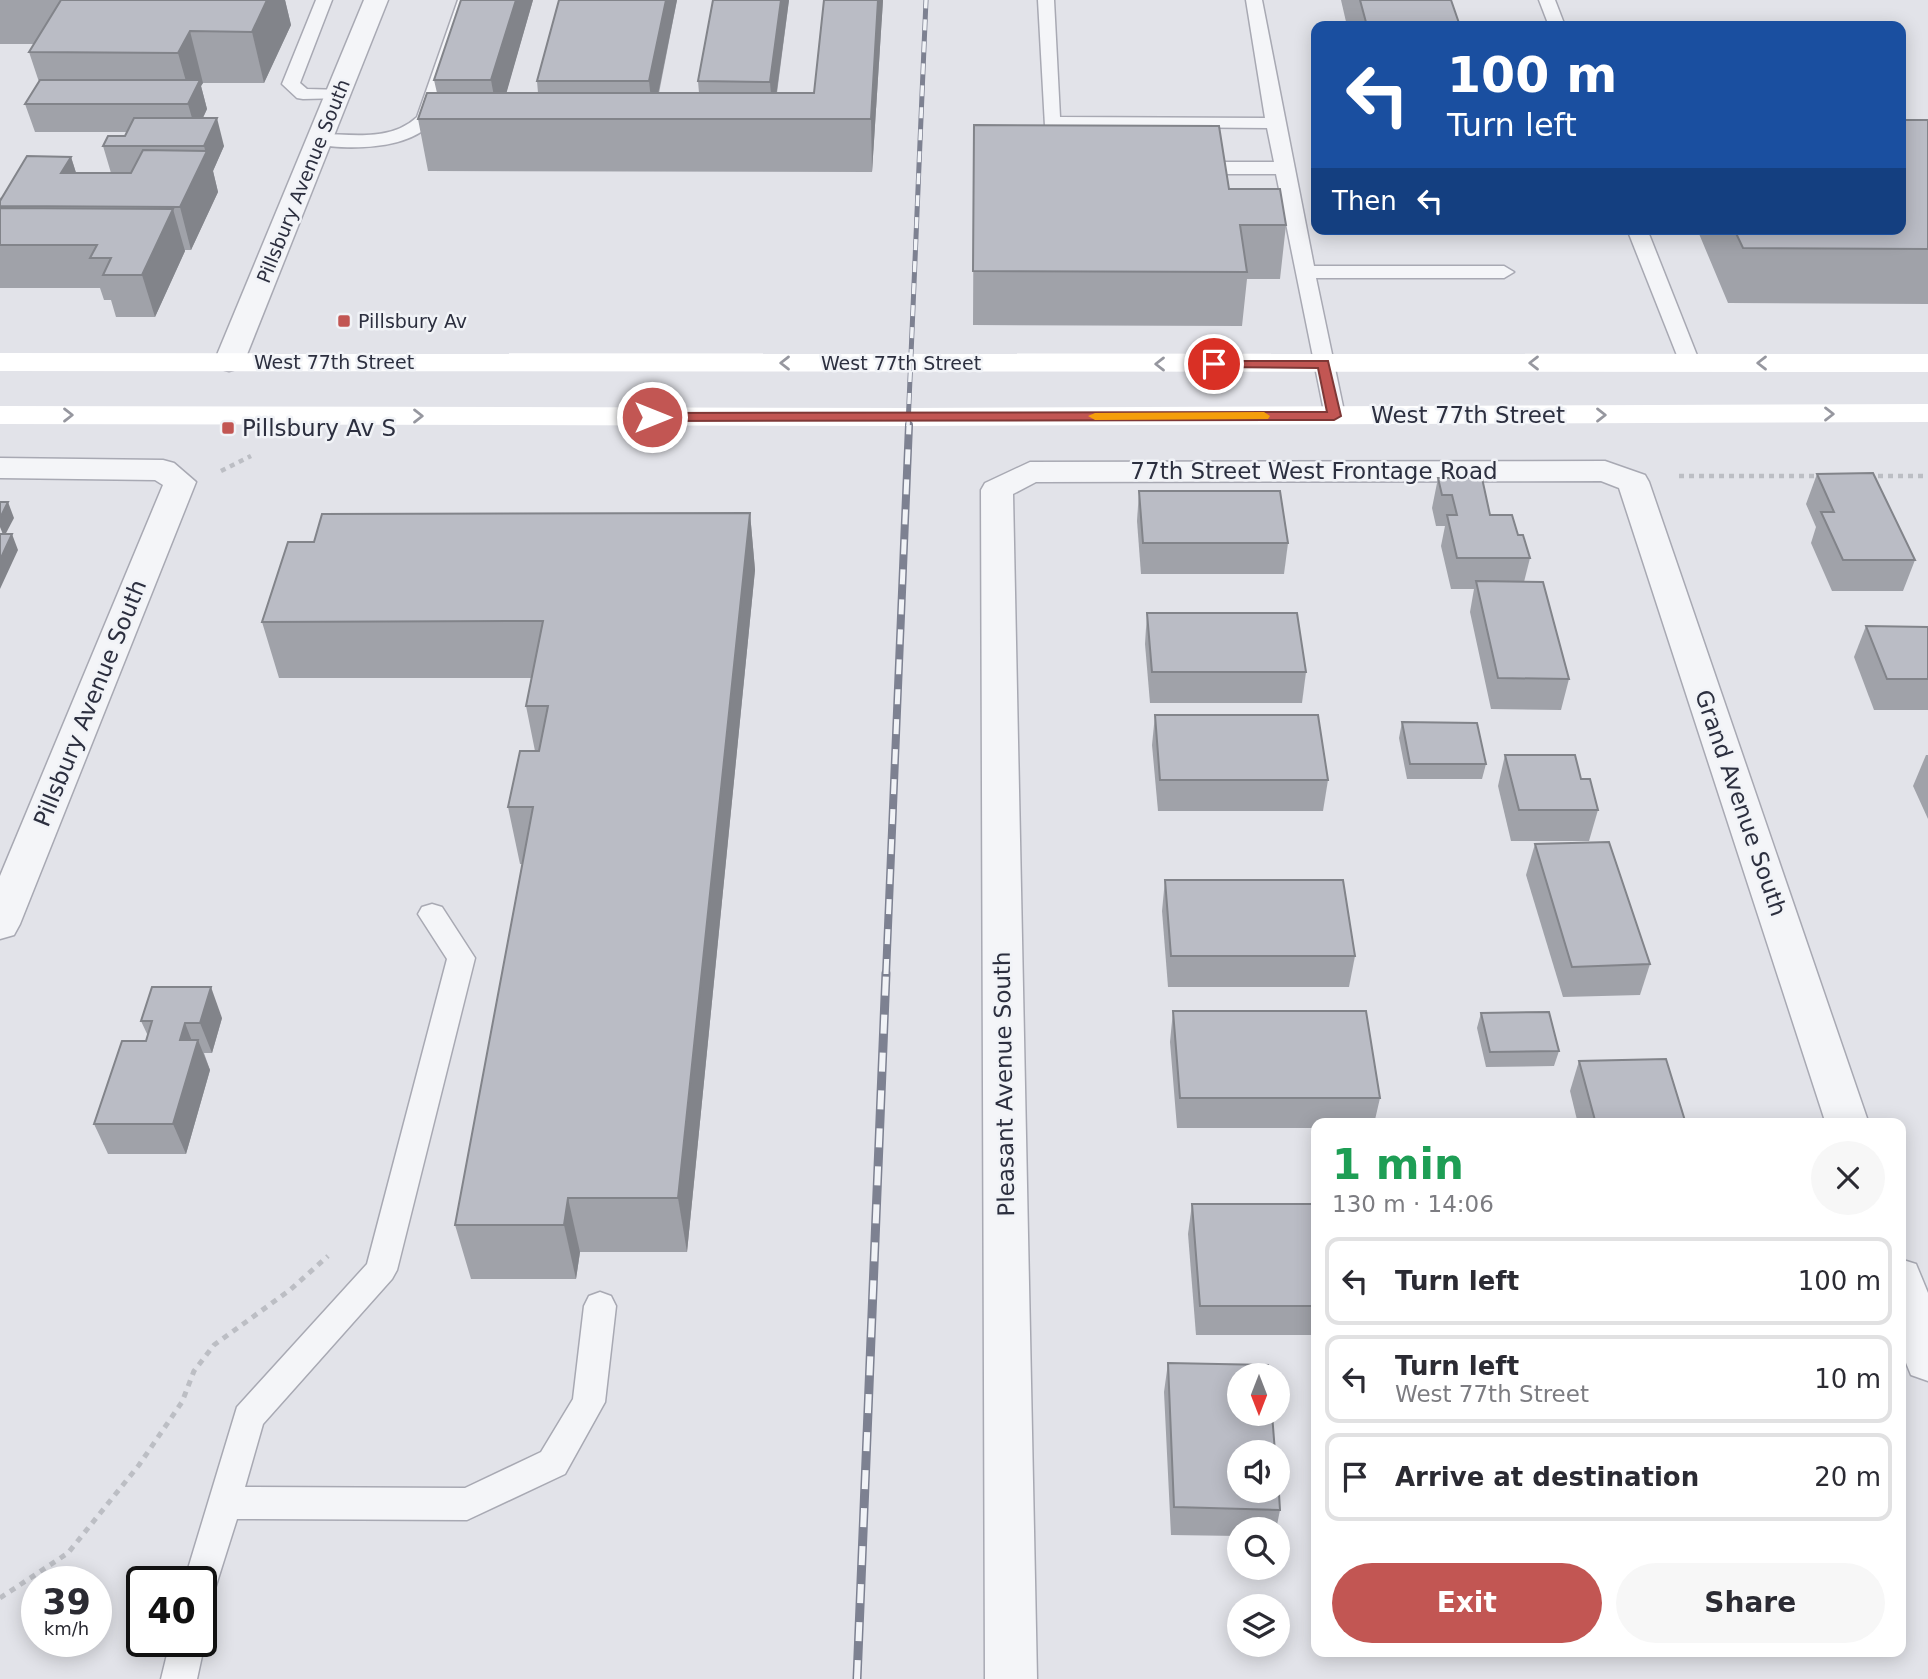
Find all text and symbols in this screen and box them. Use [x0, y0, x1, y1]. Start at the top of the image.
text: 100 m [1447, 47, 1617, 104]
icon: left [1332, 49, 1423, 140]
street label: Pillsbury Avenue South [252, 76, 354, 286]
text: Turn left [1447, 106, 1577, 144]
icon: left [1411, 182, 1449, 220]
text: Then [1332, 186, 1397, 216]
place label: Pillsbury Av [358, 310, 467, 332]
marker: Pillsbury Av [336, 313, 352, 329]
pin [1184, 334, 1244, 394]
icon: arrive [1195, 345, 1233, 383]
street label: West 77th Street [254, 351, 414, 373]
street label: West 77th Street [821, 352, 981, 374]
one-way arrow [780, 355, 790, 371]
one-way arrow [1756, 355, 1767, 371]
one-way arrow [1154, 356, 1165, 372]
one-way arrow [1529, 356, 1540, 371]
position arrow [615, 380, 689, 454]
street label: West 77th Street [1371, 402, 1565, 428]
one-way arrow [1824, 406, 1834, 422]
one-way arrow [63, 407, 74, 423]
one-way arrow [1596, 407, 1607, 422]
one-way arrow [413, 408, 424, 424]
place label: Pillsbury Av S [242, 415, 396, 441]
marker: Pillsbury Av S [220, 420, 236, 436]
street label: 77th Street West Frontage Road [1130, 458, 1498, 484]
street label: Pillsbury Avenue South [29, 576, 151, 830]
street label: Grand Avenue South [1690, 687, 1792, 919]
street label: Pleasant Avenue South [989, 951, 1019, 1217]
text: 1 min [1332, 1140, 1464, 1189]
button: close [1811, 1141, 1885, 1215]
text: 130 m · 14:06 [1332, 1191, 1494, 1217]
icon: left [1336, 1262, 1374, 1300]
text: Turn left [1395, 1266, 1519, 1296]
text: 100 m [1798, 1266, 1881, 1296]
text: Turn left [1395, 1351, 1519, 1381]
icon: left [1336, 1360, 1374, 1398]
north arrow [1227, 1363, 1290, 1426]
map controls [1227, 1363, 1290, 1657]
text: 10 m [1814, 1364, 1881, 1394]
text: West 77th Street [1395, 1381, 1589, 1407]
button: sound [1227, 1440, 1290, 1503]
icon: arrive [1336, 1458, 1374, 1496]
text: Arrive at destination [1395, 1462, 1699, 1492]
text: 20 m [1814, 1462, 1881, 1492]
button: search [1227, 1517, 1290, 1580]
button: Exit [1332, 1563, 1602, 1643]
button: Share [1616, 1563, 1885, 1643]
speed limit sign: 40 [126, 1566, 217, 1657]
text: 39 [42, 1582, 91, 1622]
button: layers [1227, 1594, 1290, 1657]
text: km/h [44, 1618, 89, 1639]

